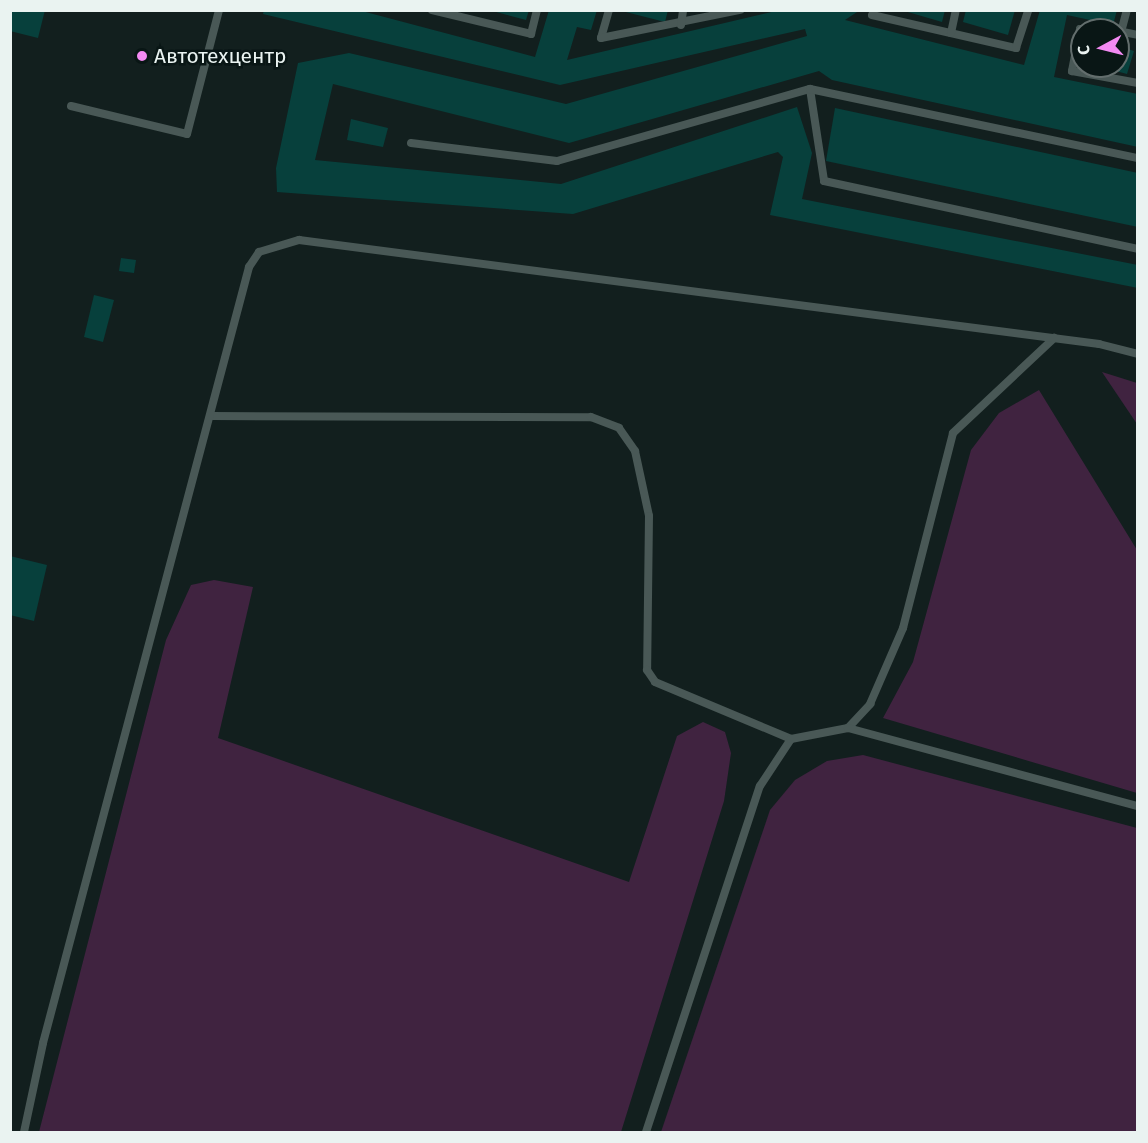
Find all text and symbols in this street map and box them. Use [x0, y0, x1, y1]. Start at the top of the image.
north arrow [1070, 18, 1130, 78]
place label: Автотехцентр [154, 43, 286, 69]
text: С [1074, 44, 1094, 56]
marker: Автотехцентр [135, 49, 149, 63]

